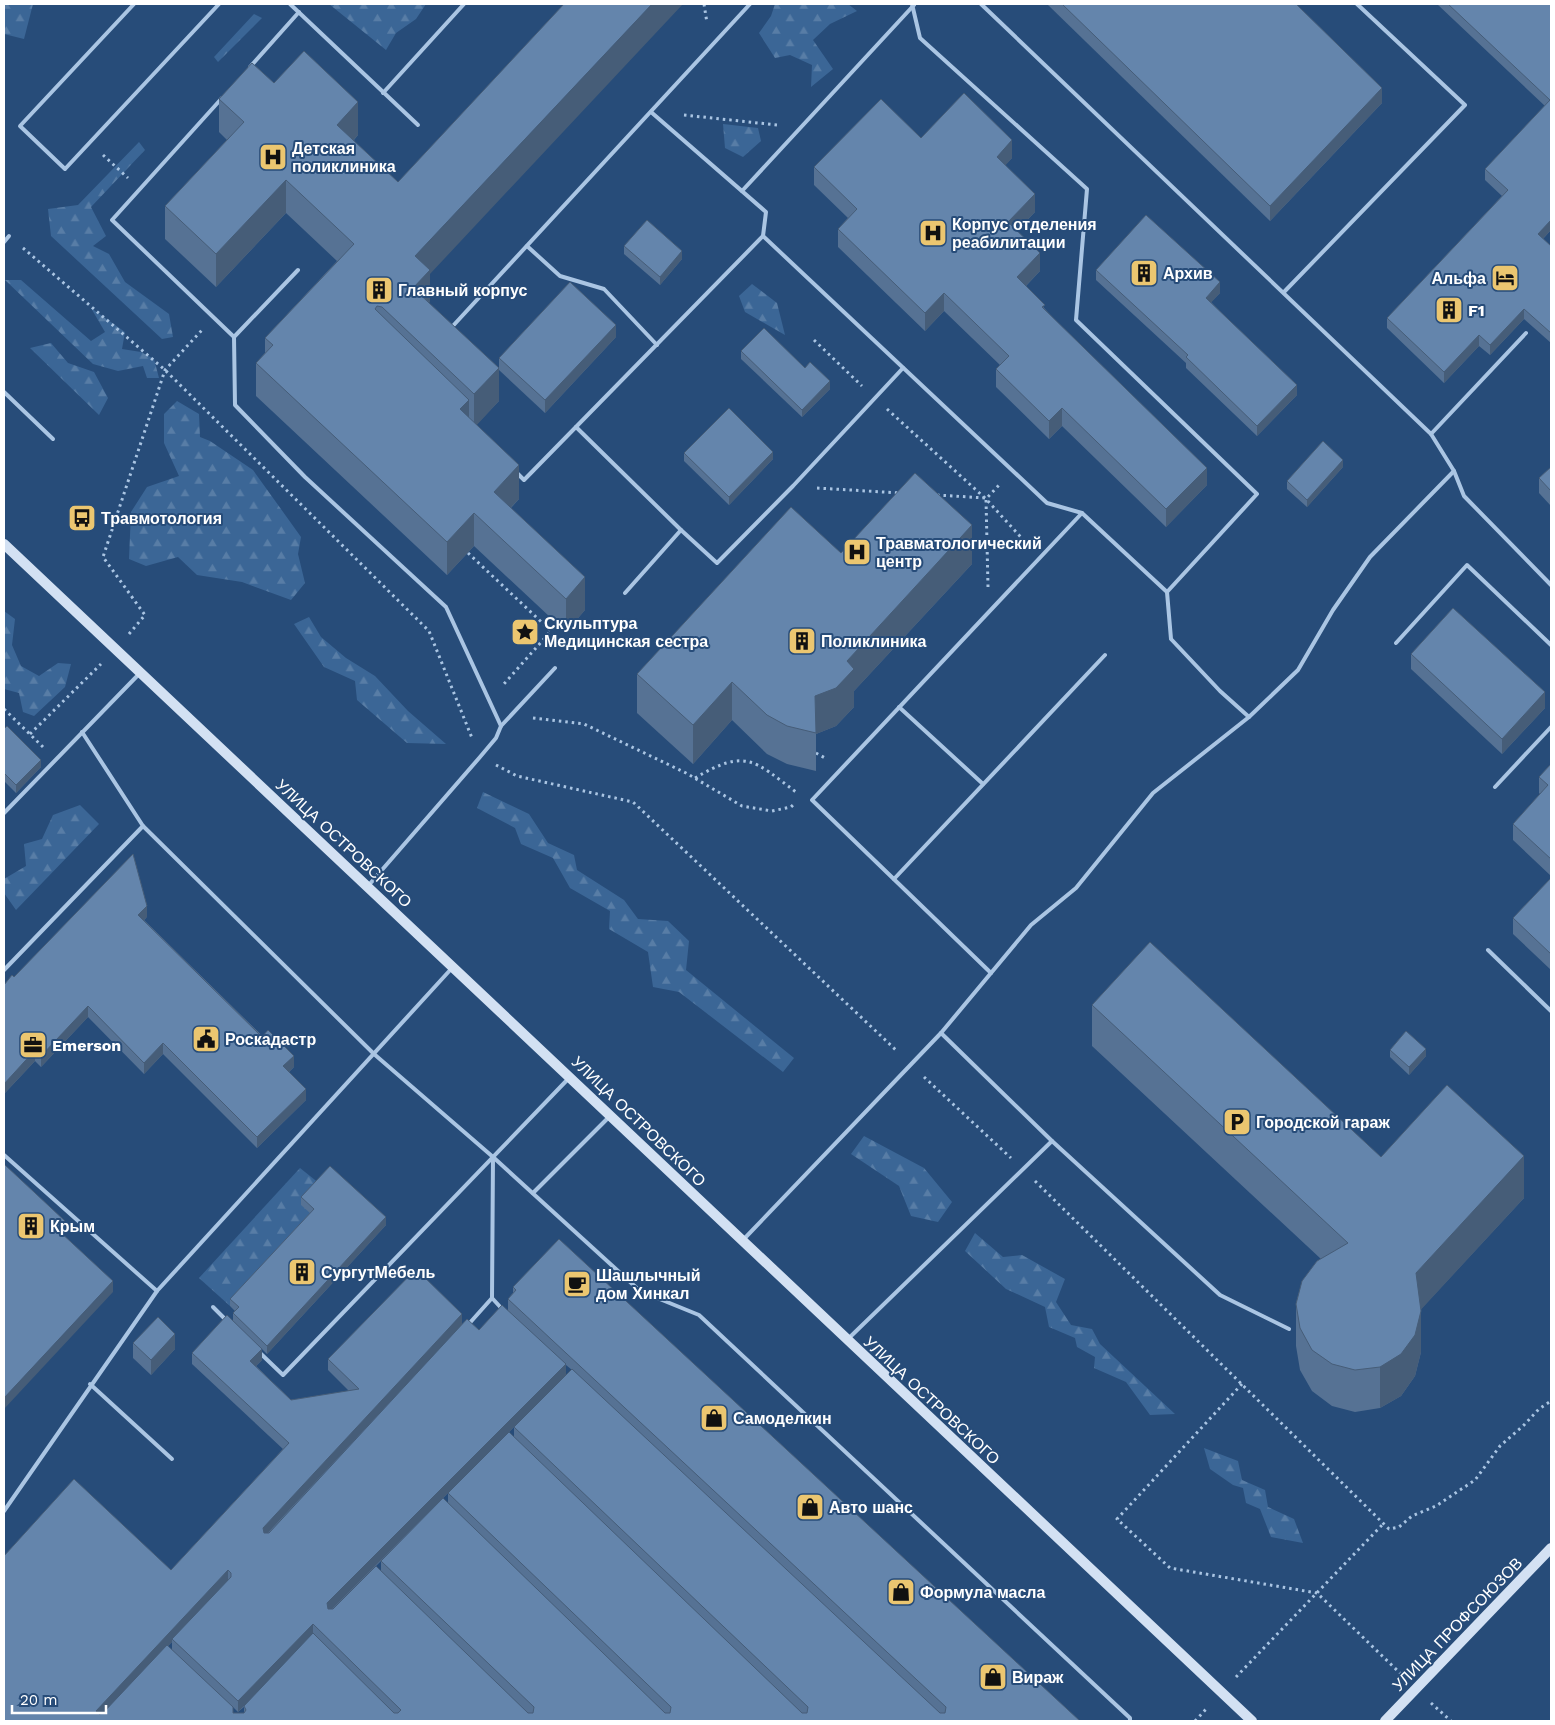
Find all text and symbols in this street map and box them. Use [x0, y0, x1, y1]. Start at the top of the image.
place label: Детская поликлиника [292, 139, 396, 176]
hospital icon: Детская поликлиника [258, 142, 288, 172]
place label: Корпус отделения реабилитации [952, 215, 1097, 252]
hospital icon: Корпус отделения реабилитации [918, 218, 948, 248]
building icon: Архив [1129, 258, 1159, 288]
hotel icon: Альфа [1490, 263, 1520, 293]
place label: Архив [1163, 264, 1213, 283]
place label: Альфа [1432, 269, 1486, 288]
building icon: Главный корпус [364, 275, 394, 305]
place label: Главный корпус [398, 281, 527, 300]
building icon: F1 [1434, 295, 1464, 325]
place label: F1 [1468, 301, 1485, 320]
bus stop icon: Травмотология [67, 503, 97, 533]
place label: Травмотология [101, 509, 222, 528]
place label: Травматологический центр [876, 534, 1042, 571]
hospital icon: Травматологический центр [842, 537, 872, 567]
place label: Скульптура Медицинская сестра [544, 614, 708, 651]
place icon: Скульптура Медицинская сестра [510, 617, 540, 647]
building icon: Поликлиника [787, 626, 817, 656]
place label: Поликлиника [821, 632, 927, 651]
street label: УЛИЦА ОСТРОВСКОГО [272, 775, 416, 911]
public building icon: Роскадастр [191, 1024, 221, 1054]
office icon: Emerson [18, 1030, 48, 1060]
place label: Роскадастр [225, 1030, 316, 1049]
place label: Emerson [52, 1036, 121, 1055]
street label: УЛИЦА ОСТРОВСКОГО [568, 1052, 710, 1190]
parking icon: Городской гараж [1222, 1107, 1252, 1137]
place label: Городской гараж [1256, 1113, 1390, 1132]
building icon: Крым [16, 1211, 46, 1241]
place label: Крым [50, 1217, 95, 1236]
building icon: СургутМебель [287, 1257, 317, 1287]
place label: СургутМебель [321, 1263, 436, 1282]
place label: Шашлычный дом Хинкал [596, 1266, 701, 1303]
cafe icon: Шашлычный дом Хинкал [562, 1269, 592, 1299]
street label: УЛИЦА ОСТРОВСКОГО [860, 1332, 1004, 1468]
shop icon: Самоделкин [699, 1403, 729, 1433]
place label: Самоделкин [733, 1409, 832, 1428]
shop icon: Авто шанс [795, 1492, 825, 1522]
place label: Авто шанс [829, 1498, 913, 1517]
street label: УЛИЦА ПРОФСОЮЗОВ [1389, 1554, 1526, 1695]
shop icon: Формула масла [886, 1577, 916, 1607]
place label: Формула масла [920, 1583, 1046, 1602]
shop icon: Вираж [978, 1662, 1008, 1692]
place label: Вираж [1012, 1668, 1064, 1687]
scale bar [12, 1682, 106, 1714]
text: 20 m [20, 1691, 58, 1709]

